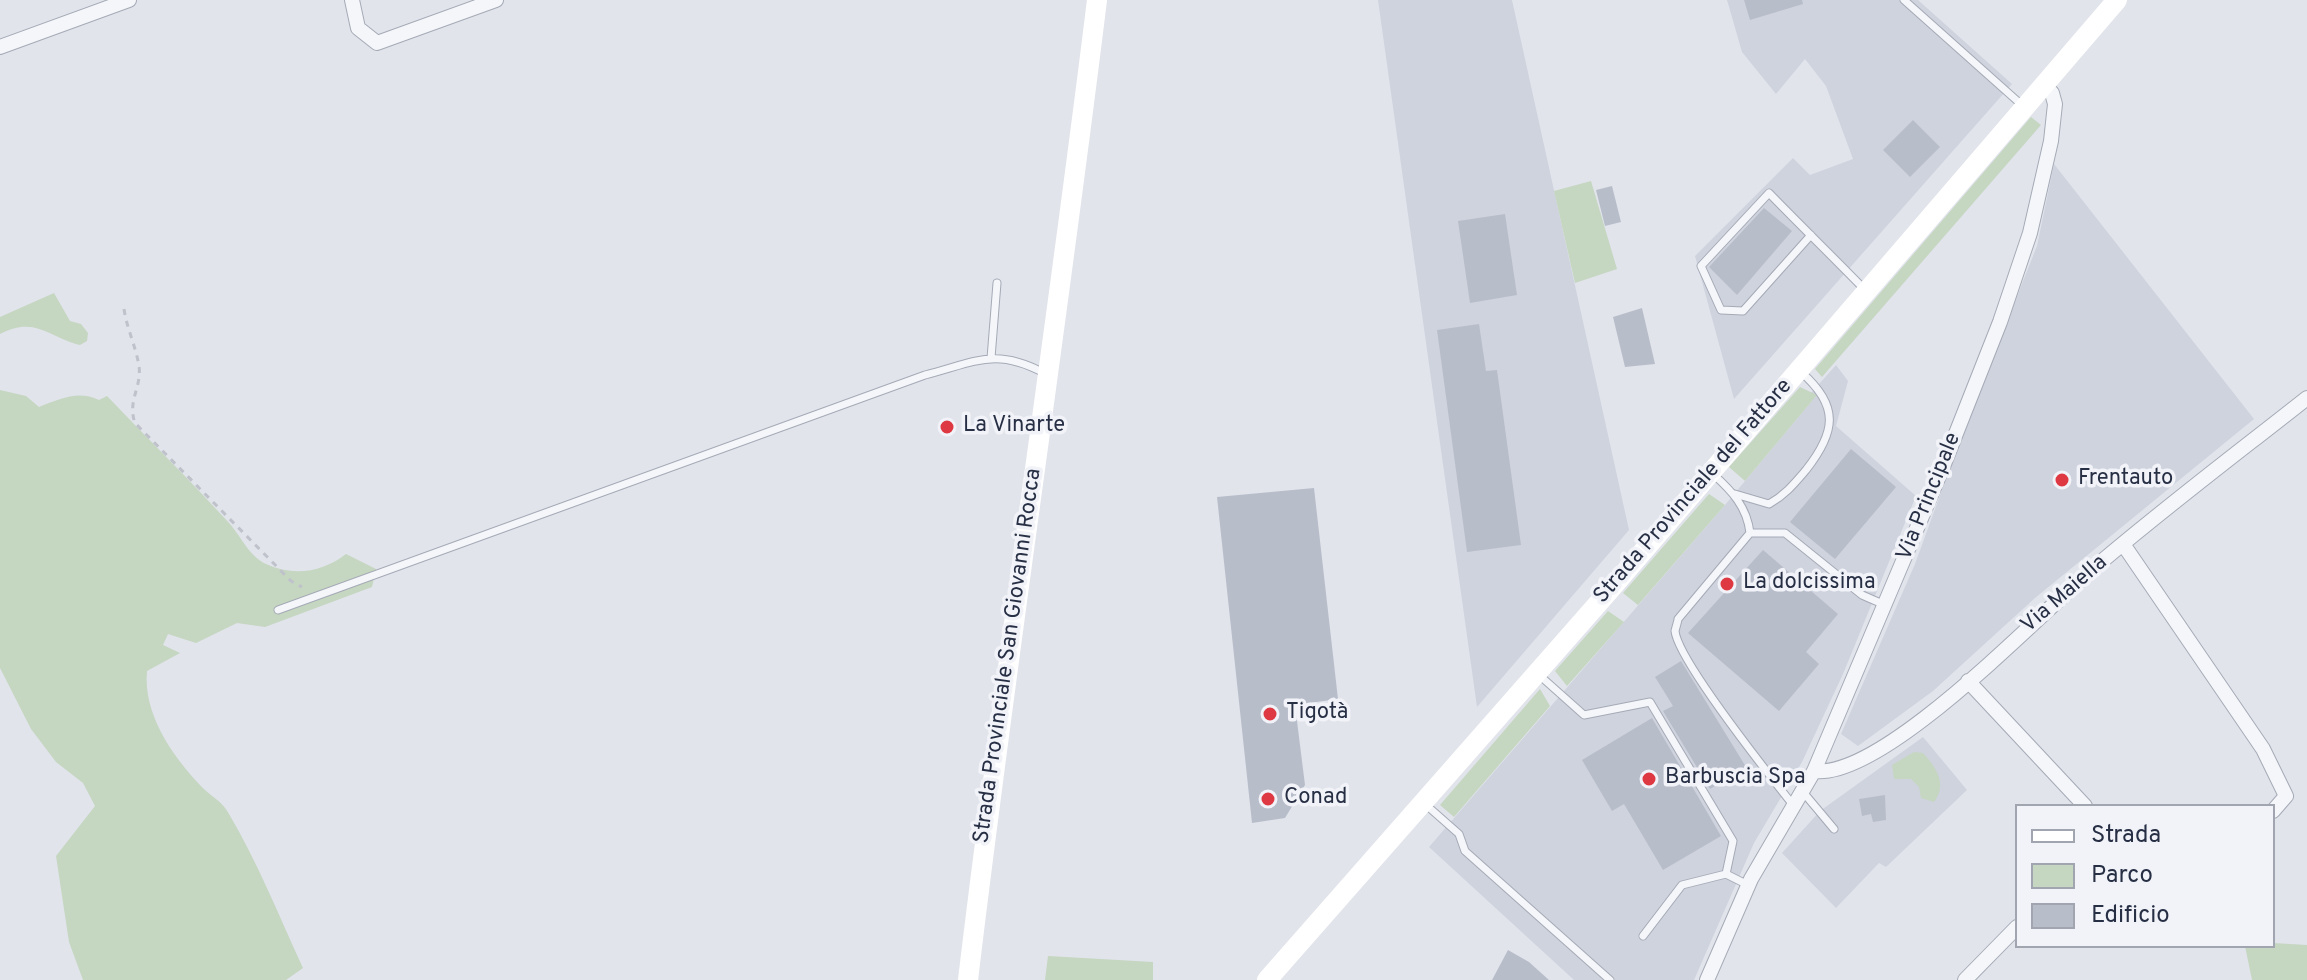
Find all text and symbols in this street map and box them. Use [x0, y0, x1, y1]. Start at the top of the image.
street label: Strada Provinciale del Fattore [1589, 374, 1799, 610]
place label: La Vinarte [963, 414, 1065, 440]
marker: La Vinarte [938, 418, 956, 436]
street label: Via Principale [1892, 429, 1968, 565]
street label: Strada Provinciale San Giovanni Rocca [970, 467, 1048, 845]
place label: Frentauto [2078, 467, 2173, 493]
marker: Frentauto [2053, 471, 2071, 489]
street label: Via Maiella [2016, 550, 2114, 640]
place label: La dolcissima [1743, 571, 1876, 597]
marker: La dolcissima [1718, 575, 1736, 593]
place label: Tigotà [1286, 701, 1348, 727]
marker: Tigotà [1261, 705, 1279, 723]
place label: Barbuscia Spa [1665, 766, 1806, 792]
marker: Barbuscia Spa [1640, 770, 1658, 788]
place label: Conad [1284, 786, 1347, 812]
marker: Conad [1259, 790, 1277, 808]
legend [2015, 804, 2275, 948]
text: Strada [2091, 821, 2161, 851]
text: Parco [2091, 861, 2153, 891]
text: Edificio [2091, 901, 2170, 931]

